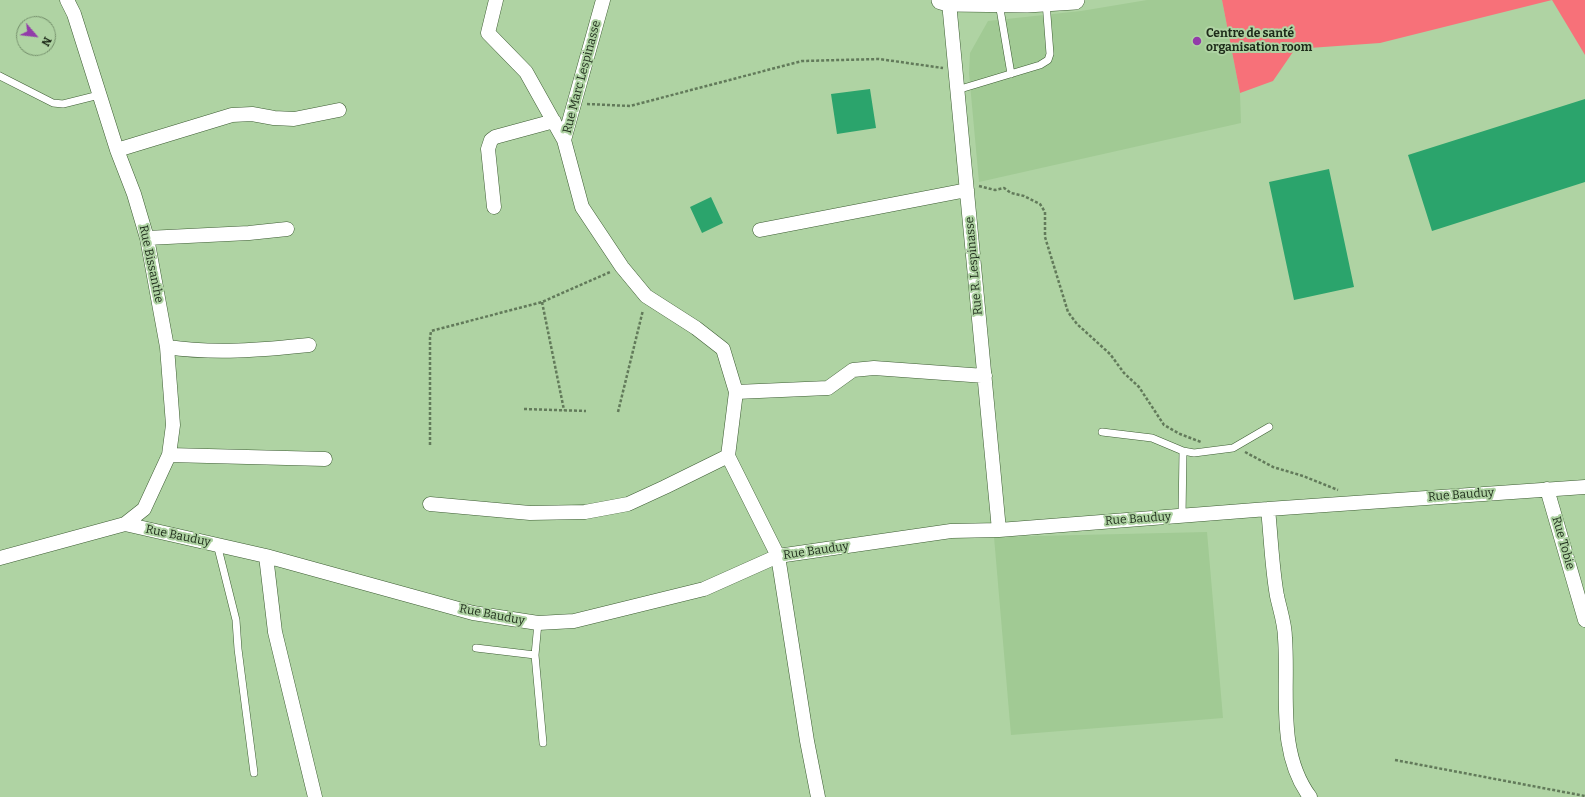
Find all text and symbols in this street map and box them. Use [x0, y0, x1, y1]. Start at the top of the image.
north arrow [16, 16, 56, 56]
street label: Rue Marc Lespinasse [560, 19, 604, 135]
place label: Centre de santé organisation room [1206, 27, 1312, 55]
text: N [38, 35, 54, 48]
marker: Centre de santé organisation room [1191, 35, 1203, 47]
street label: Rue R. Lespinasse [963, 216, 985, 316]
street label: Rue Bissanthe [136, 224, 166, 304]
street label: Rue Bauduy [1427, 486, 1495, 504]
street label: Rue Bauduy [1104, 510, 1172, 528]
street label: Rue Tobie [1549, 515, 1577, 571]
street label: Rue Bauduy [144, 522, 212, 550]
street label: Rue Bauduy [782, 539, 850, 563]
street label: Rue Bauduy [458, 602, 526, 628]

